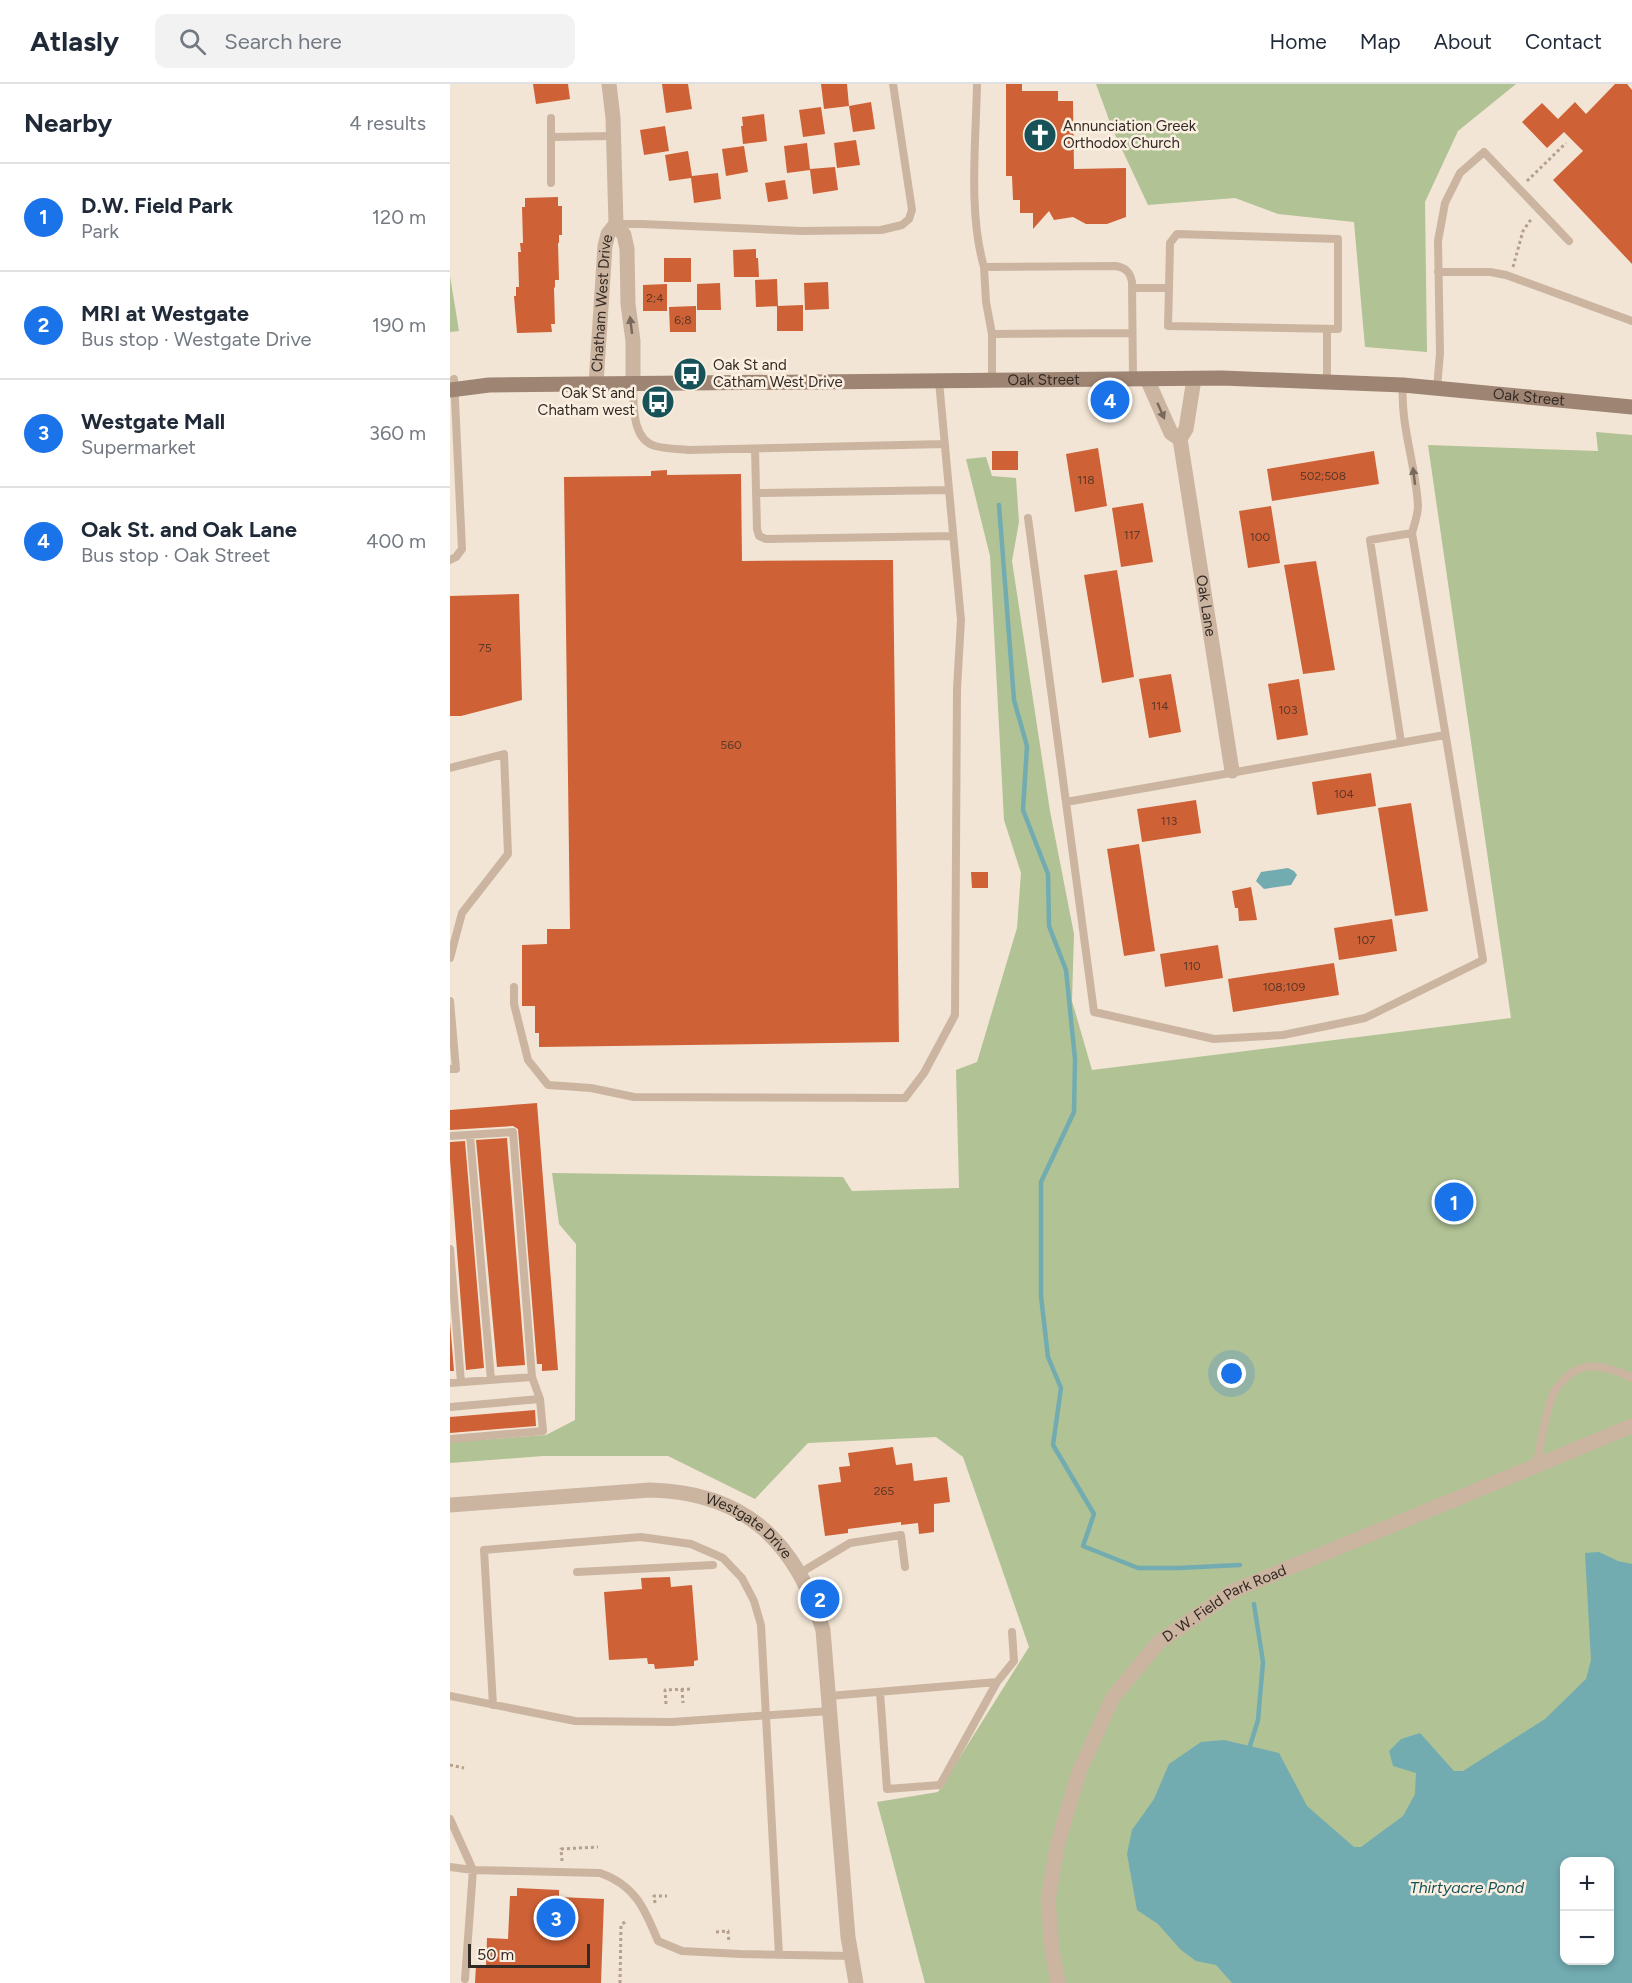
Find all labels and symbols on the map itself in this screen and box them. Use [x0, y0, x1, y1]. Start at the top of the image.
church icon: Annunciation Greek Orthodox Church [1022, 117, 1058, 153]
place label: Annunciation Greek Orthodox Church [1063, 117, 1197, 152]
street label: Chatham West Drive [588, 232, 617, 373]
house number: 2;4 [646, 291, 664, 305]
house number: 6;8 [674, 313, 692, 327]
one-way arrow [626, 316, 636, 335]
bus stop icon: Oak St and Catham West Drive [672, 356, 708, 392]
place label: Oak St and Catham West Drive [713, 356, 843, 391]
street label: Oak Street [1007, 370, 1080, 389]
pin: 4 [1090, 378, 1130, 422]
place label: Oak St and Chatham west [538, 384, 635, 419]
bus stop icon: Oak St and Chatham west [640, 384, 676, 420]
street label: Oak Street [1492, 385, 1566, 410]
one-way arrow [1156, 402, 1166, 420]
one-way arrow [1409, 466, 1418, 485]
house number: 502;508 [1300, 469, 1346, 483]
house number: 118 [1077, 473, 1095, 487]
house number: 117 [1124, 528, 1141, 542]
house number: 100 [1250, 530, 1270, 544]
street label: Oak Lane [1192, 573, 1220, 638]
house number: 75 [478, 641, 492, 655]
house number: 114 [1151, 699, 1169, 713]
house number: 103 [1278, 703, 1298, 717]
house number: 560 [720, 738, 742, 752]
house number: 104 [1334, 787, 1355, 801]
house number: 113 [1161, 814, 1177, 828]
house number: 107 [1356, 933, 1376, 947]
house number: 110 [1183, 959, 1201, 973]
house number: 108;109 [1263, 980, 1305, 994]
pin: 1 [1434, 1180, 1474, 1224]
your location [1217, 1359, 1246, 1388]
house number: 265 [874, 1484, 894, 1498]
street label: Westgate Drive [703, 1489, 796, 1562]
street label: D. W. Field Park Road [1159, 1561, 1289, 1646]
pin: 2 [800, 1576, 839, 1622]
water label: Thirtyacre Pond [1410, 1878, 1525, 1897]
pin: 3 [536, 1896, 576, 1940]
scale bar [468, 1941, 590, 1968]

